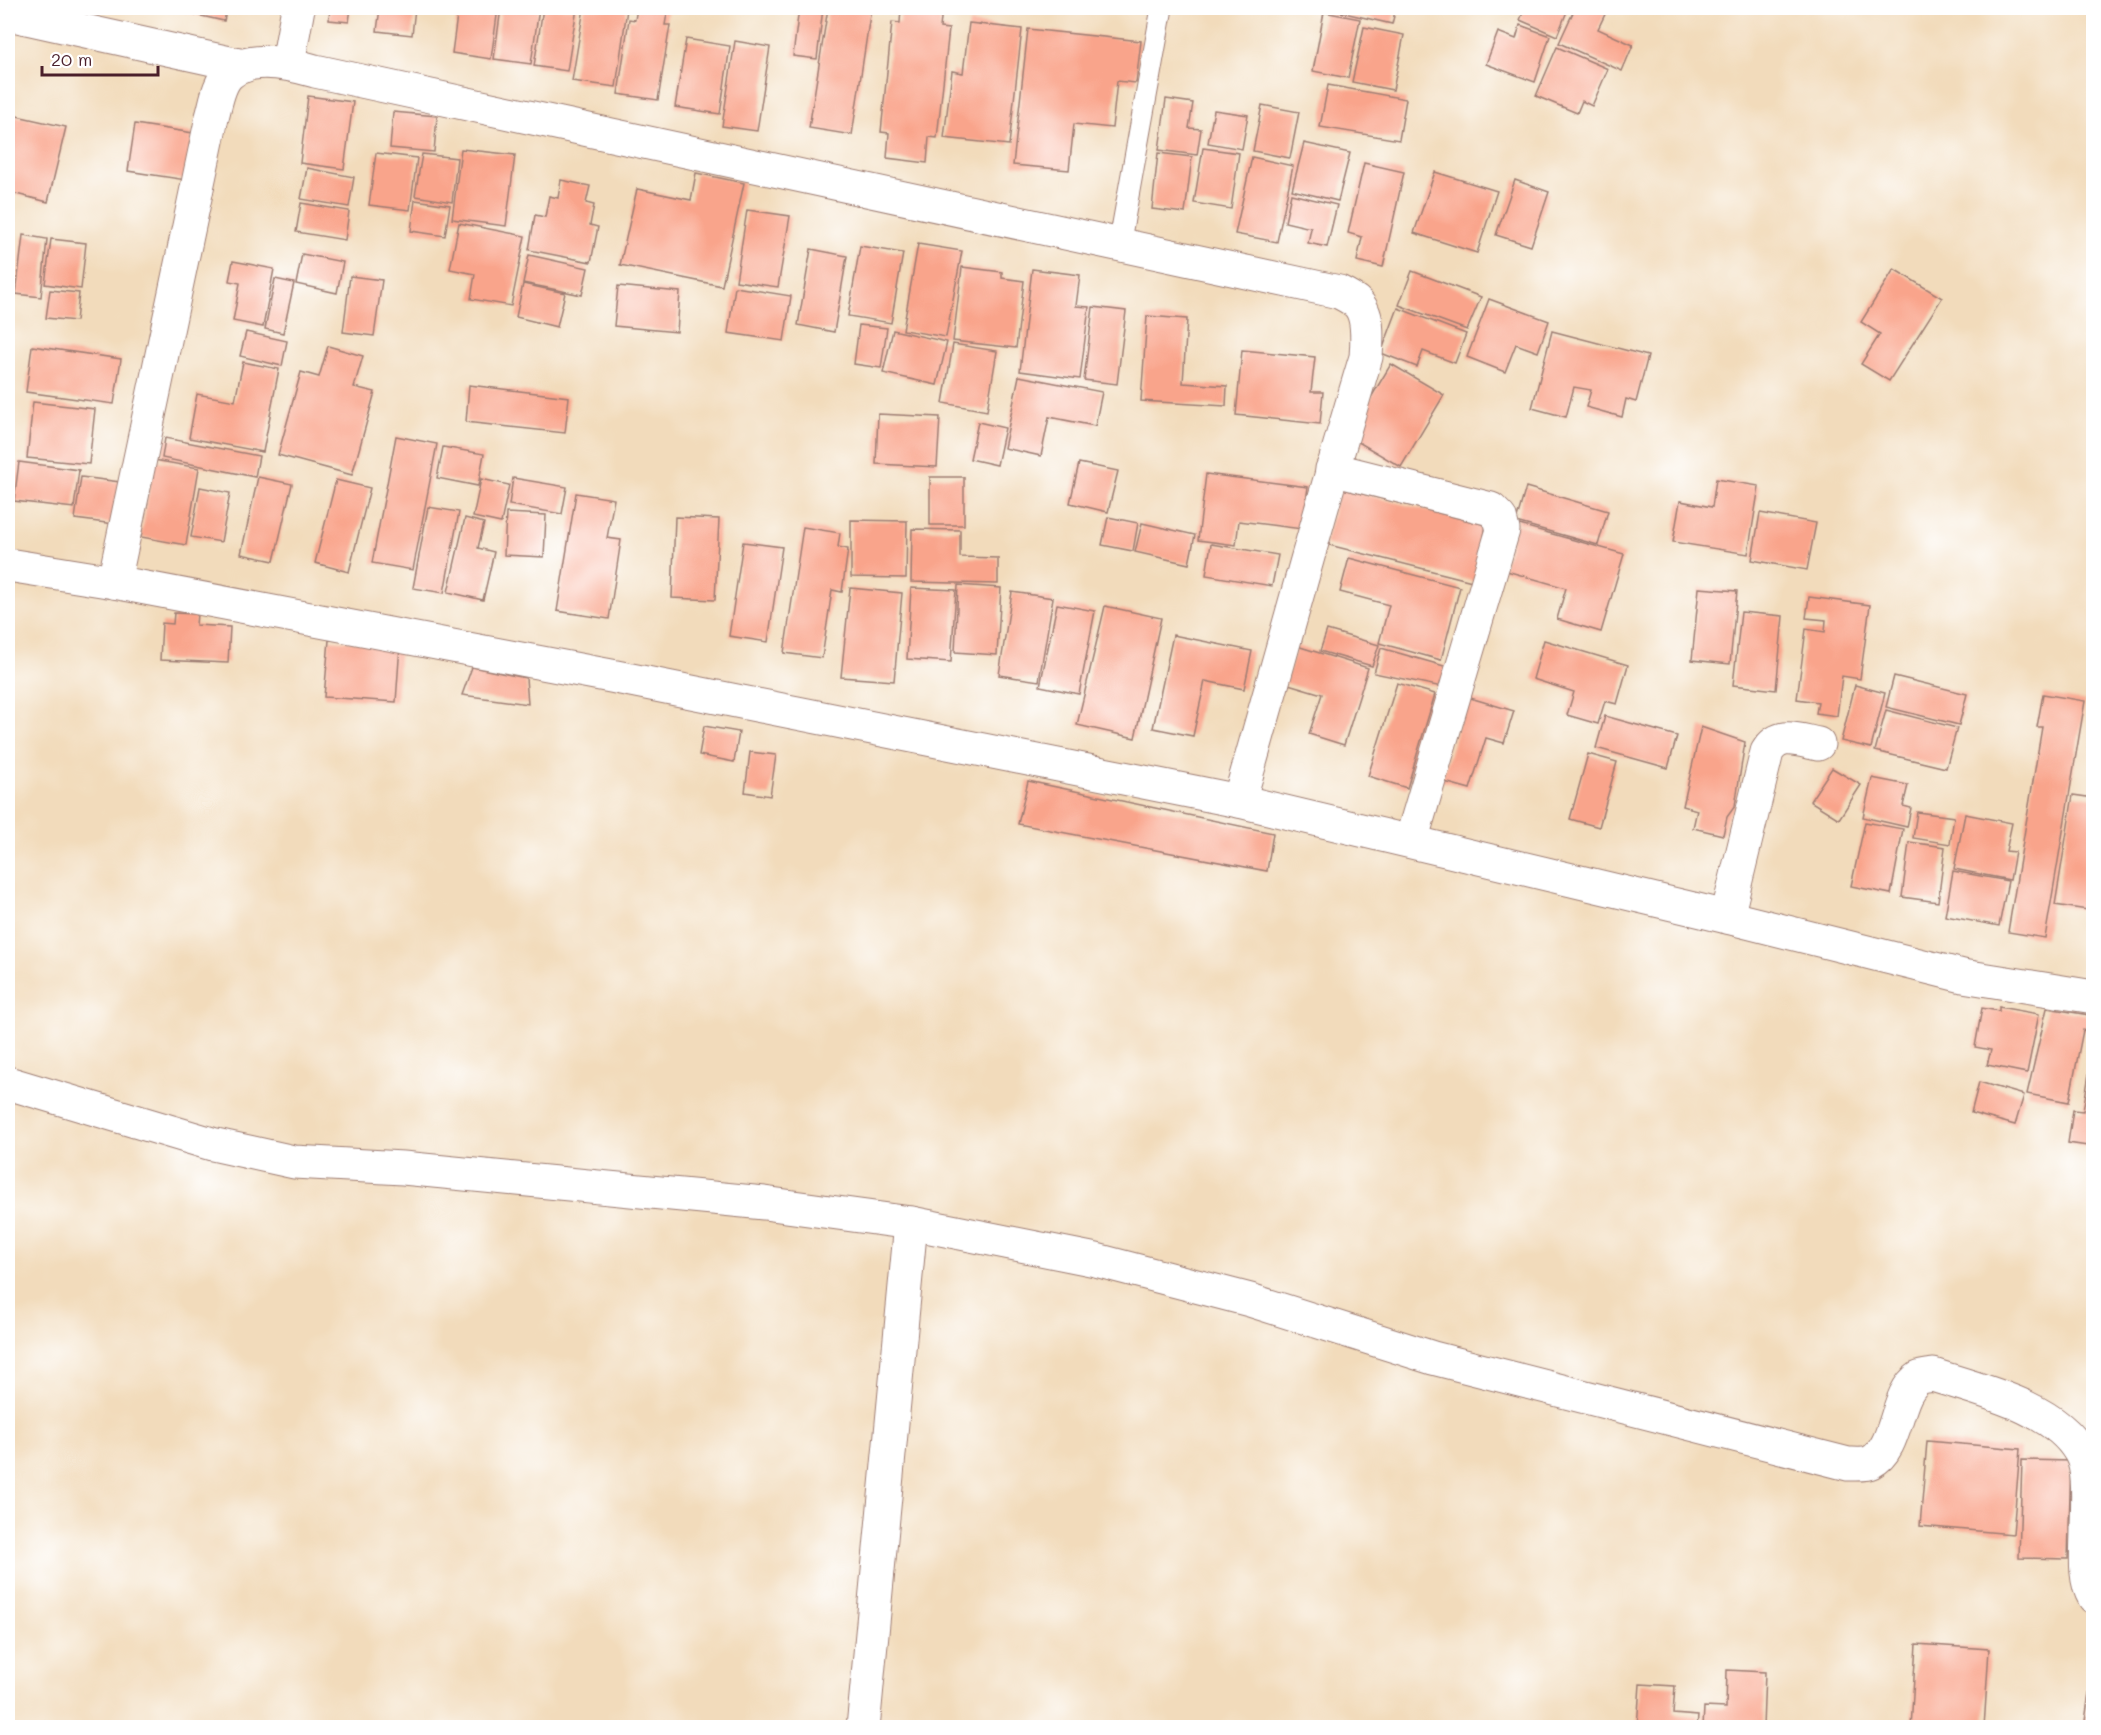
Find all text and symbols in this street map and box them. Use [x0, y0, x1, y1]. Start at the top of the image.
scale bar [42, 39, 158, 77]
text: 20 m [51, 47, 92, 71]

